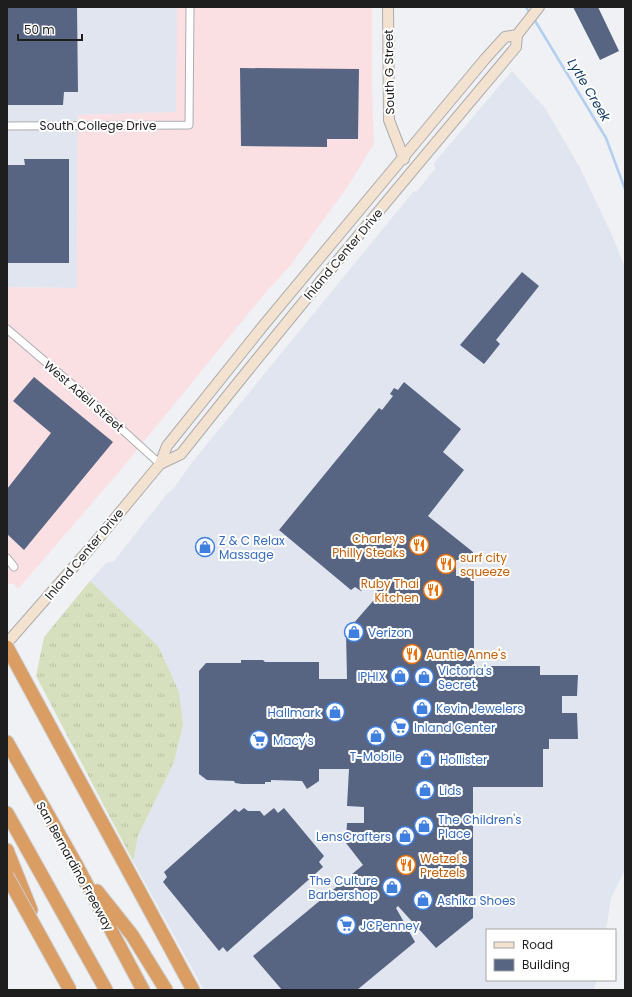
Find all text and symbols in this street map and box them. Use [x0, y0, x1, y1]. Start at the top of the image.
scale bar [18, 16, 82, 42]
text: 50 m [24, 21, 55, 38]
street label: South G Street [380, 29, 398, 115]
water label: Lytle Creek [563, 55, 616, 126]
street label: South College Drive [40, 117, 156, 134]
street label: Inland Center Drive [300, 205, 386, 303]
street label: West Adell Street [40, 356, 128, 436]
street label: Inland Center Drive [41, 505, 127, 603]
place label: Charleys Philly Steaks [332, 530, 405, 561]
place label: Z & C Relax Massage [219, 532, 285, 563]
restaurant icon: Charleys Philly Steaks [408, 534, 430, 556]
shop icon: Z & C Relax Massage [194, 536, 216, 558]
place label: surf city squeeze [460, 549, 510, 580]
restaurant icon: surf city squeeze [435, 553, 457, 575]
place label: Ruby Thai Kitchen [361, 575, 419, 606]
restaurant icon: Ruby Thai Kitchen [422, 579, 444, 601]
shop icon: Verizon [343, 621, 365, 643]
place label: Verizon [368, 624, 412, 641]
restaurant icon: Auntie Anne's [401, 643, 423, 665]
place label: Auntie Anne's [426, 646, 506, 663]
place label: Victoria's Secret [438, 662, 492, 693]
shop icon: IPHIX [389, 665, 411, 687]
shop icon: Victoria's Secret [413, 666, 435, 688]
place label: IPHIX [357, 668, 386, 685]
shop icon: Kevin Jewelers [411, 697, 433, 719]
place label: Kevin Jewelers [436, 700, 523, 717]
shop icon: Hallmark [324, 701, 346, 723]
place label: Hallmark [268, 704, 322, 721]
supermarket icon: Inland Center [389, 716, 411, 738]
place label: Inland Center [414, 719, 496, 736]
shop icon: T-Mobile [365, 725, 387, 747]
supermarket icon: Macy's [248, 729, 270, 751]
place label: Macy's [273, 732, 314, 749]
place label: T-Mobile [350, 748, 402, 765]
shop icon: Hollister [415, 748, 437, 770]
place label: Hollister [440, 751, 488, 768]
shop icon: Lids [414, 779, 436, 801]
place label: Lids [439, 782, 462, 799]
street label: San Bernardino Freeway [32, 798, 118, 934]
place label: The Children's Place [438, 811, 522, 842]
shop icon: The Children's Place [413, 815, 435, 837]
shop icon: LensCrafters [394, 825, 416, 847]
place label: LensCrafters [316, 828, 391, 845]
place label: Wetzel's Pretzels [420, 850, 468, 881]
restaurant icon: Wetzel's Pretzels [395, 854, 417, 876]
place label: The Culture Barbershop [308, 872, 378, 903]
shop icon: The Culture Barbershop [381, 876, 403, 898]
shop icon: Ashika Shoes [412, 889, 434, 911]
place label: Ashika Shoes [437, 892, 516, 909]
supermarket icon: JCPenney [335, 914, 357, 936]
place label: JCPenney [360, 917, 420, 934]
legend [486, 929, 616, 981]
text: Road [522, 936, 553, 953]
text: Building [522, 956, 570, 973]

